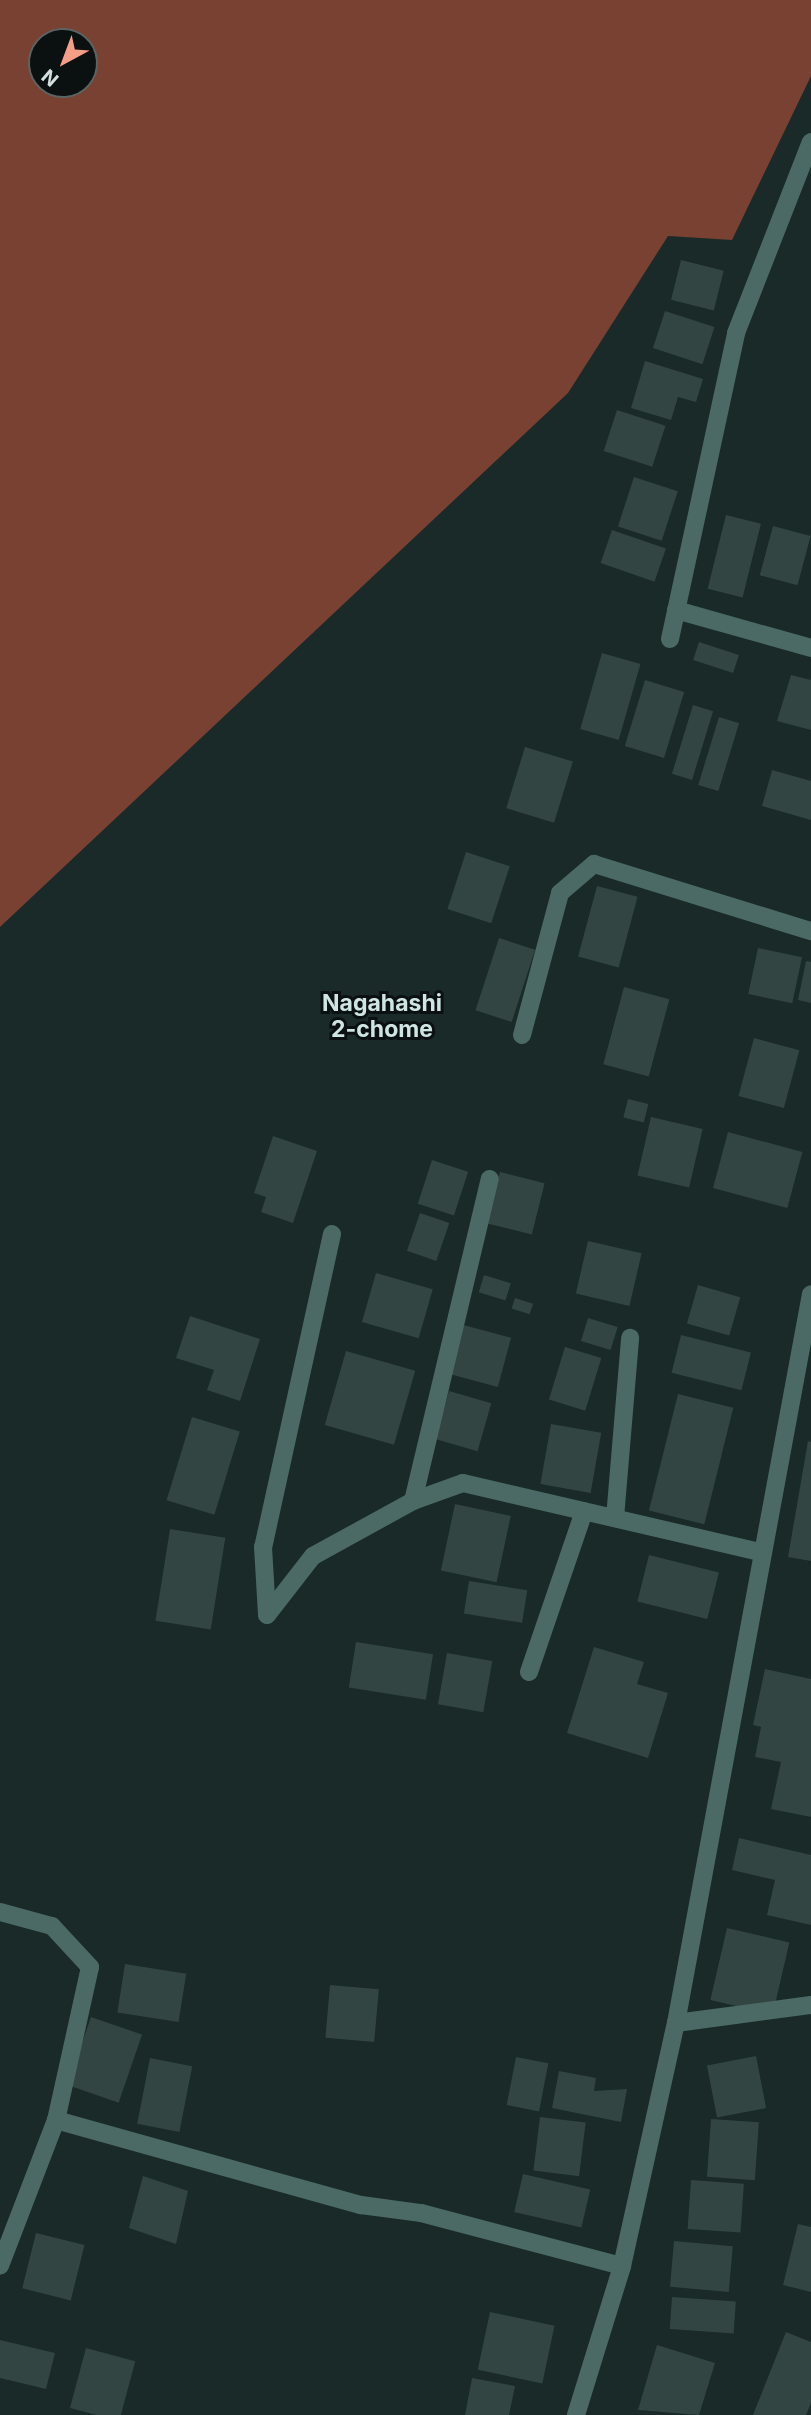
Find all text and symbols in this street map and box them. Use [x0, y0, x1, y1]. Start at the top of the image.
north arrow [28, 28, 98, 98]
text: N [37, 64, 63, 91]
district label: Nagahashi 2-chome [322, 989, 442, 1043]

